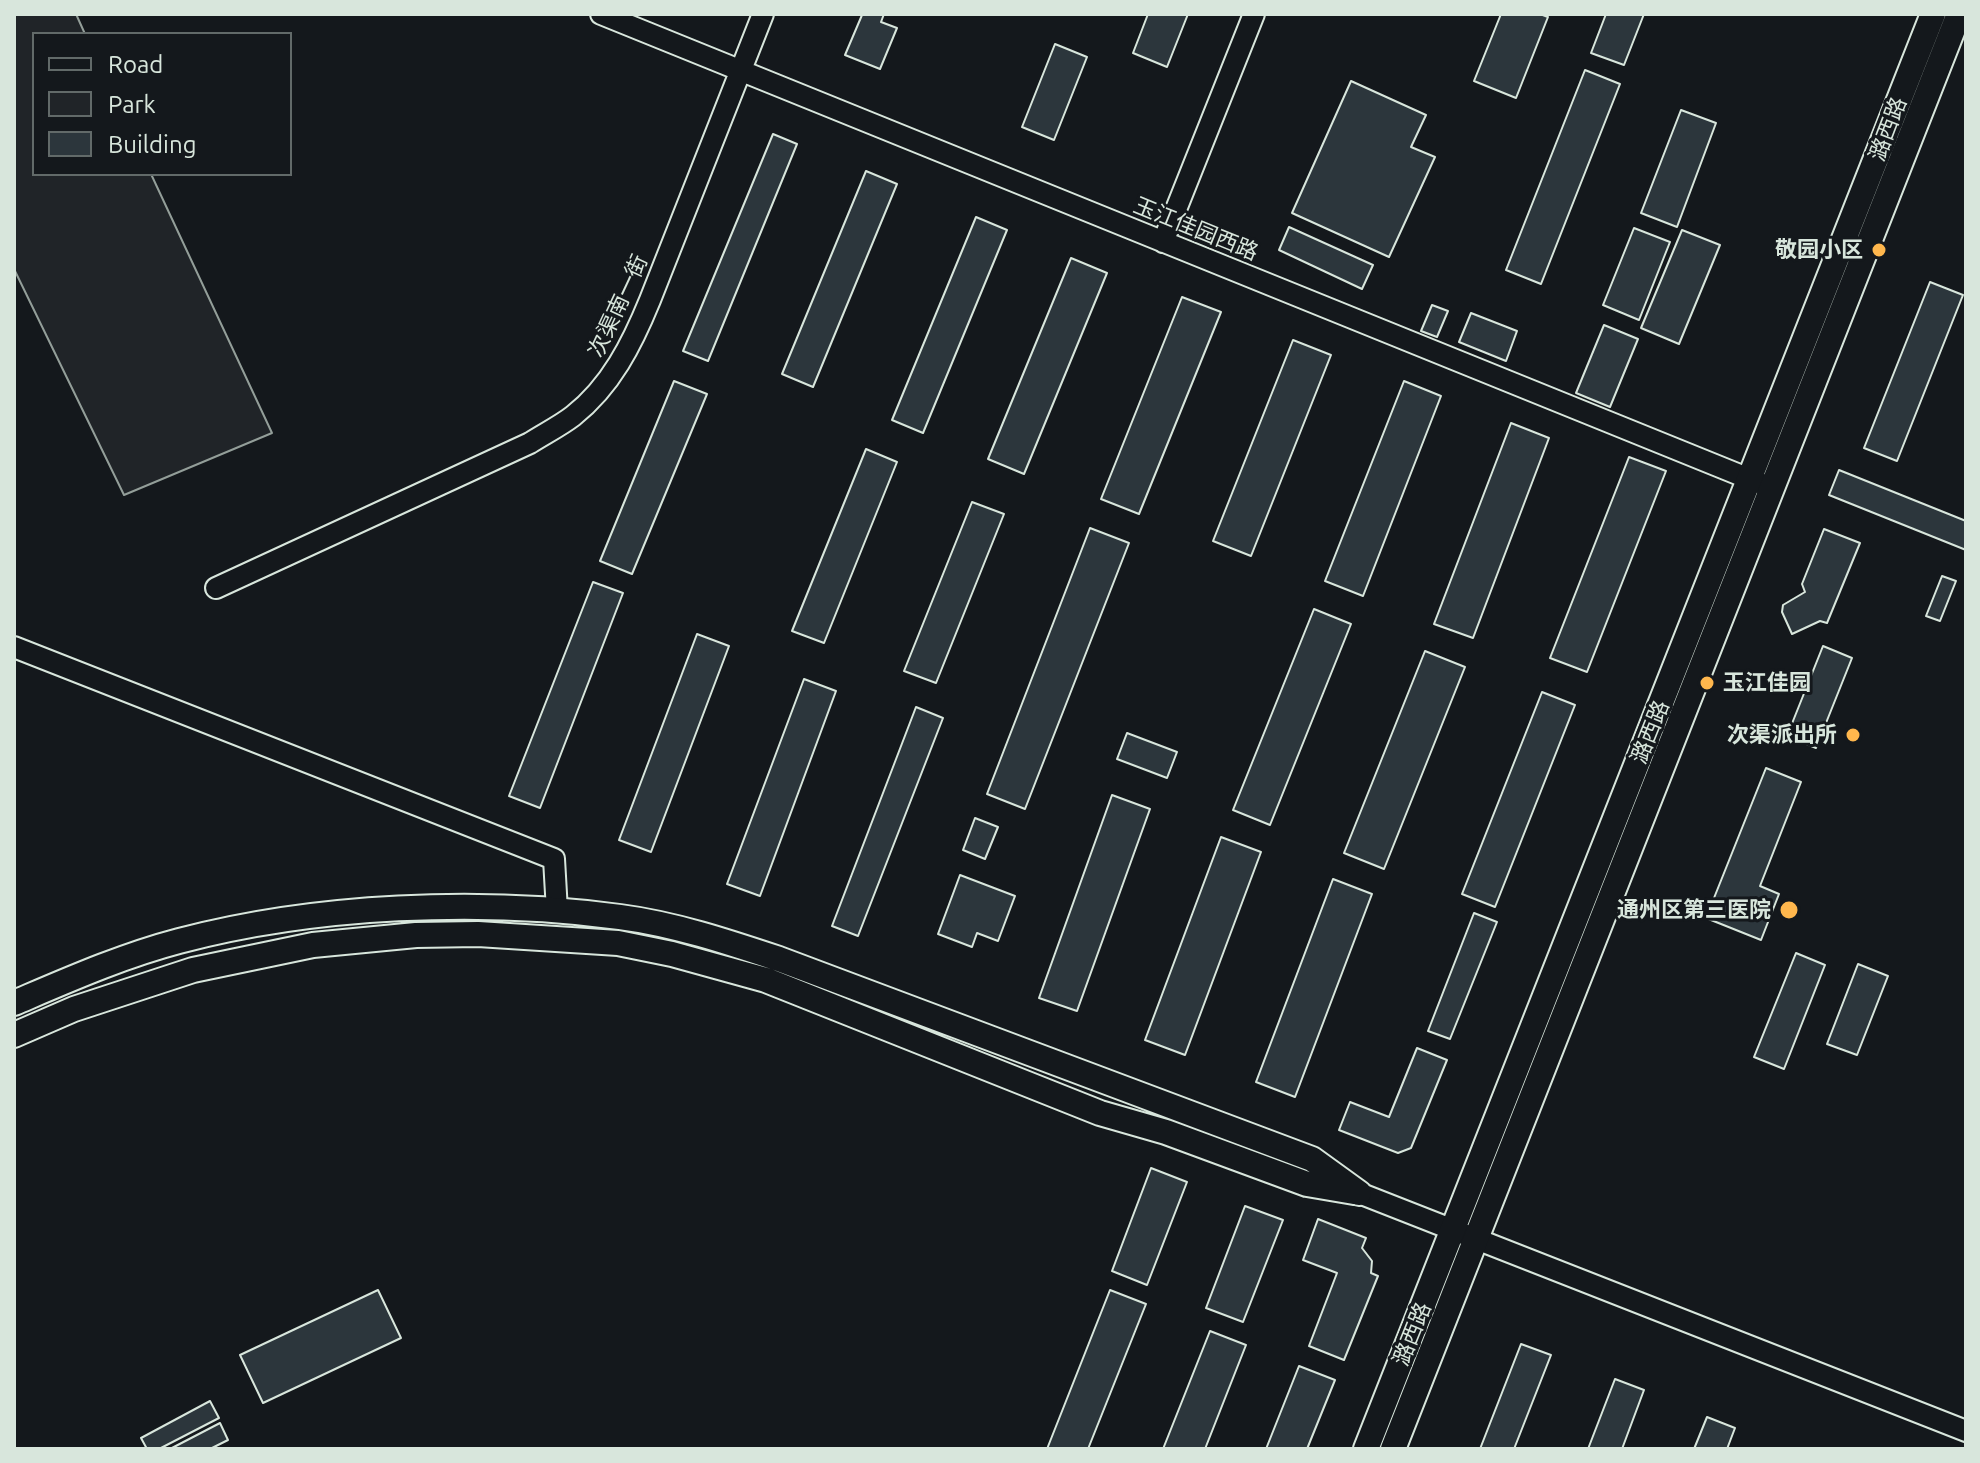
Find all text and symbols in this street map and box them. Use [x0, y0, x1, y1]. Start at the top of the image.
legend [32, 32, 292, 176]
text: Road [108, 51, 163, 78]
text: Park [108, 91, 156, 118]
street label: 潞西路 [1864, 93, 1912, 165]
text: Building [108, 131, 196, 158]
street label: 玉江佳园西路 [1130, 192, 1262, 266]
place label: 敬园小区 [1775, 237, 1863, 263]
marker: 敬园小区 [1870, 241, 1888, 259]
street label: 次渠南一街 [583, 251, 653, 361]
place label: 玉江佳园 [1723, 670, 1811, 696]
marker: 玉江佳园 [1698, 674, 1716, 692]
street label: 潞西路 [1625, 696, 1675, 768]
place label: 次渠派出所 [1727, 722, 1837, 748]
marker: 次渠派出所 [1844, 726, 1862, 744]
place label: 通州区第三医院 [1617, 897, 1771, 923]
marker: 通州区第三医院 [1778, 899, 1800, 921]
street label: 潞西路 [1387, 1298, 1437, 1370]

